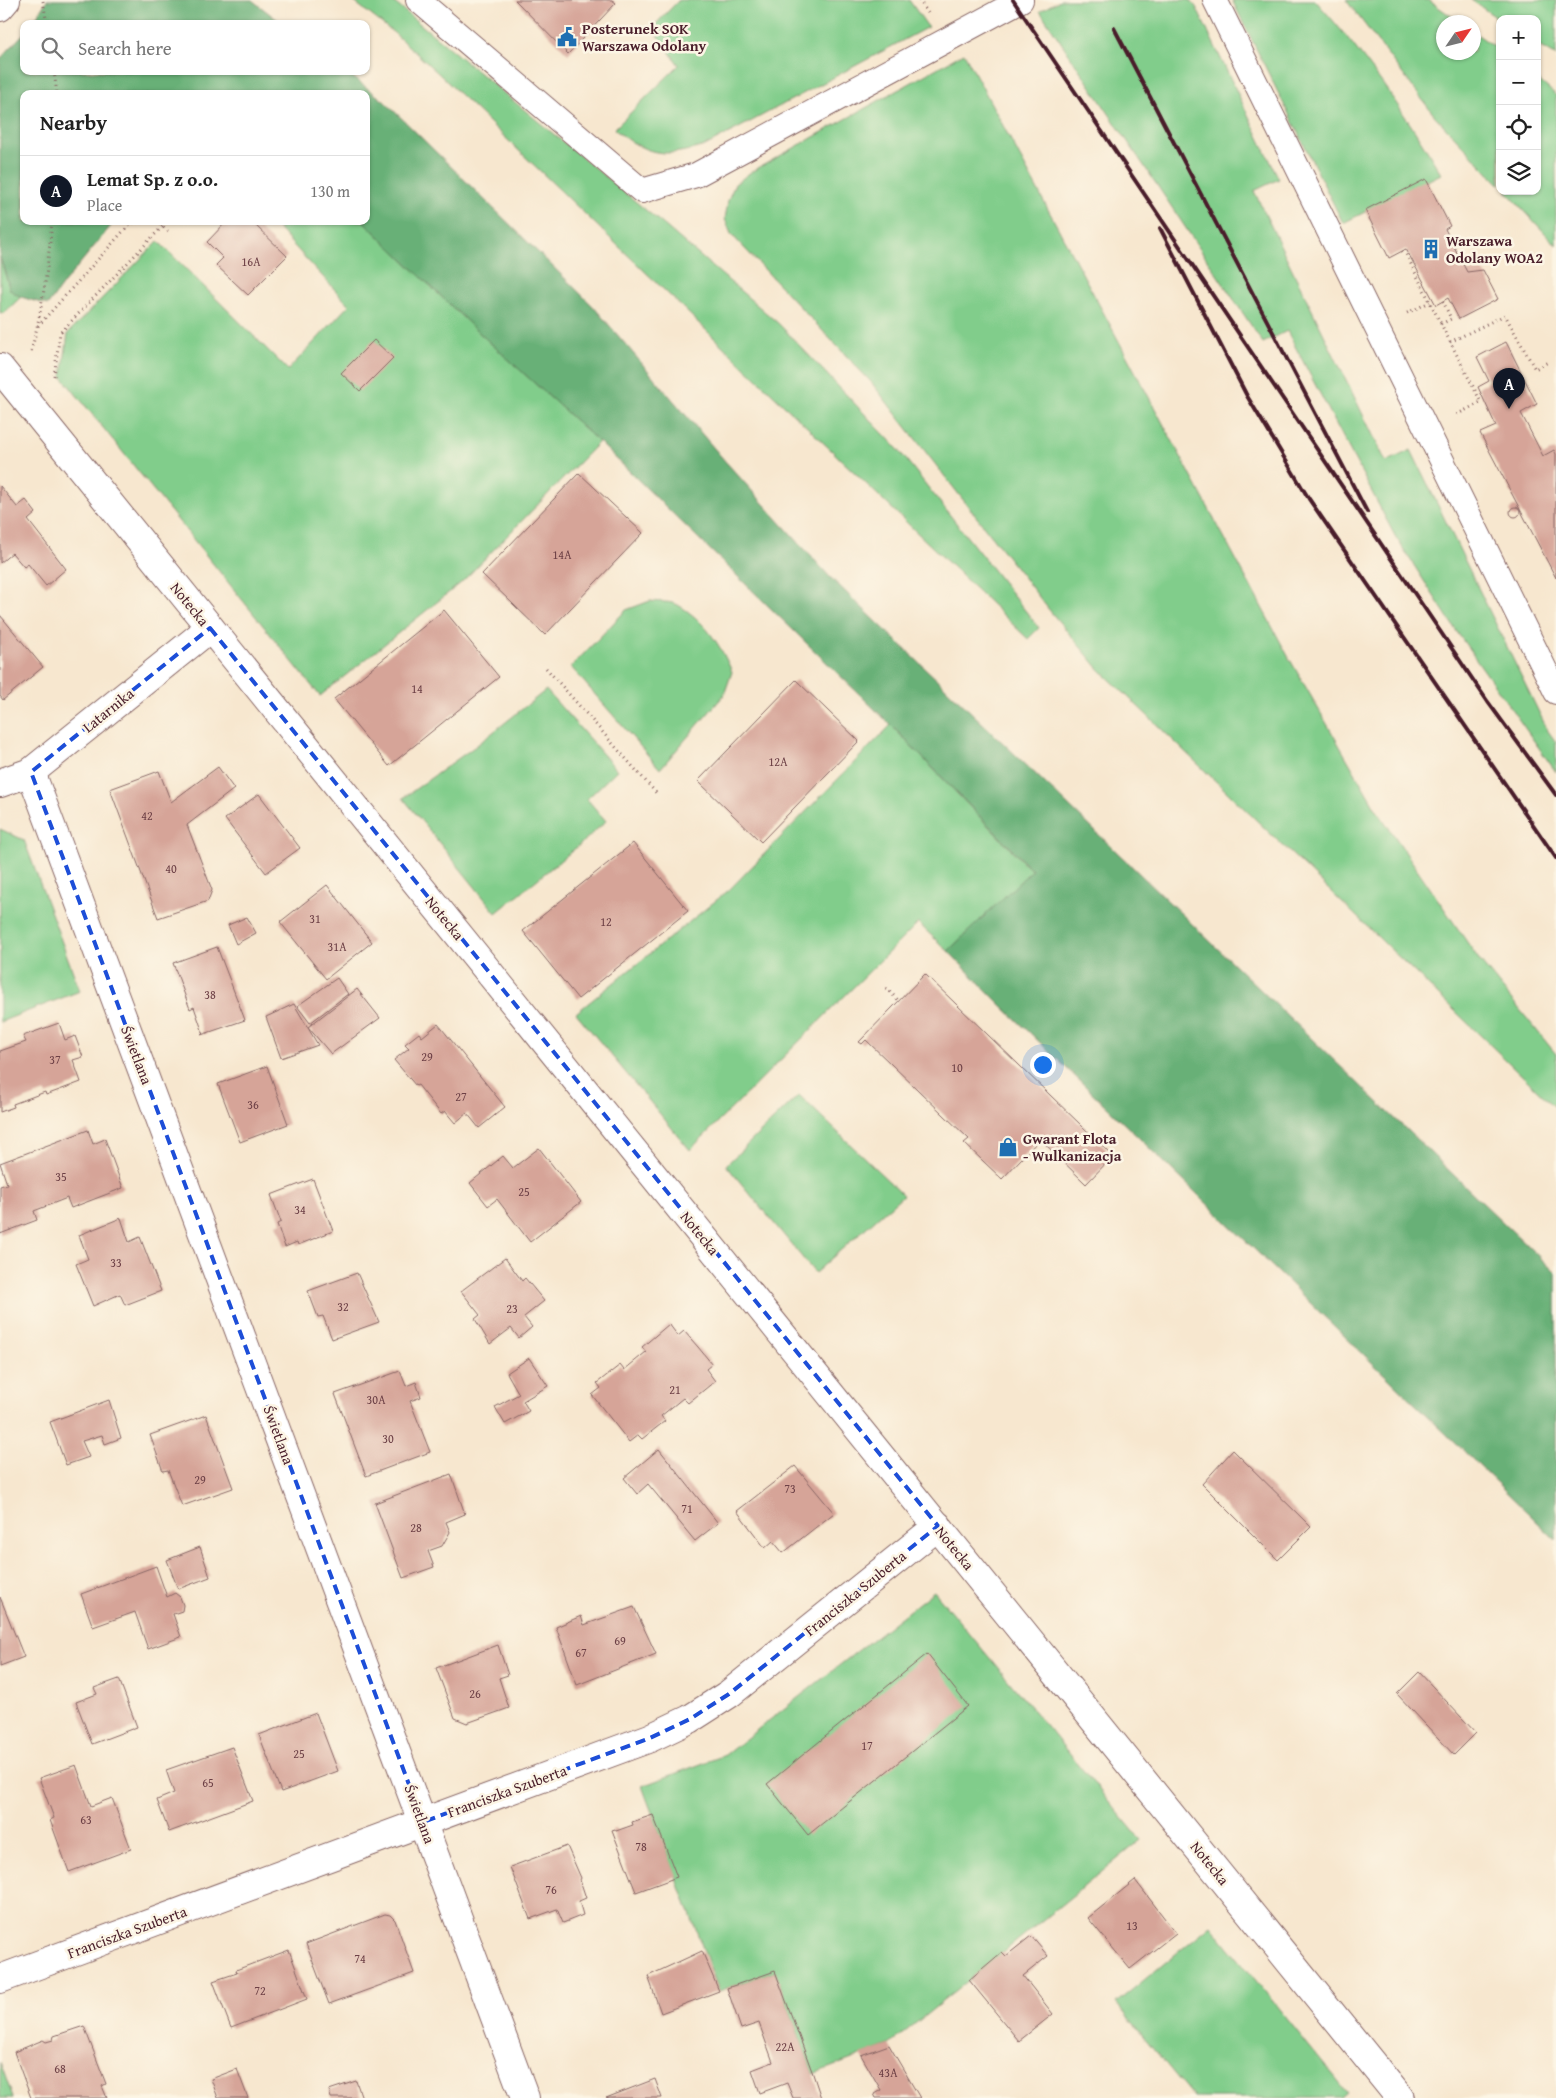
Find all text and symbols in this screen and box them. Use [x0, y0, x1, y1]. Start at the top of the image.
north arrow [1436, 15, 1481, 60]
map controls [1496, 15, 1541, 195]
button: + [1496, 15, 1541, 60]
place label: Posterunek SOK Warszawa Odolany [582, 18, 707, 56]
search box [20, 20, 370, 75]
public building icon: Posterunek SOK Warszawa Odolany [556, 26, 578, 48]
icon: search [38, 34, 66, 62]
text: Search here [78, 34, 172, 62]
button: − [1496, 60, 1541, 105]
button: locate [1496, 105, 1541, 150]
text: Nearby [40, 107, 107, 138]
button: layers [1496, 150, 1541, 195]
text: Lemat Sp. z o.o. [87, 165, 218, 193]
text: A [51, 179, 61, 203]
text: 130 m [310, 179, 350, 203]
text: Place [87, 193, 122, 217]
place label: Warszawa Odolany WOA2 [1446, 230, 1543, 268]
building icon: Warszawa Odolany WOA2 [1420, 238, 1442, 260]
house number: 16A [242, 253, 261, 270]
pin: A [1493, 368, 1525, 409]
house number: 14A [553, 546, 572, 563]
street label: Notecka [166, 578, 214, 630]
house number: 14 [411, 680, 423, 697]
street label: Latarnika [78, 683, 138, 737]
house number: 12A [769, 753, 788, 770]
house number: 42 [141, 807, 153, 824]
house number: 40 [165, 860, 177, 877]
street label: Notecka [421, 892, 469, 944]
house number: 31 [309, 910, 321, 927]
house number: 12 [600, 913, 612, 930]
house number: 31A [328, 938, 347, 955]
house number: 38 [204, 986, 216, 1003]
street label: Świetlana [116, 1023, 158, 1087]
house number: 29 [421, 1048, 433, 1065]
house number: 37 [49, 1051, 61, 1068]
your location [1030, 1052, 1056, 1078]
house number: 10 [951, 1059, 963, 1076]
house number: 27 [455, 1088, 467, 1105]
house number: 36 [247, 1096, 259, 1113]
place label: Gwarant Flota - Wulkanizacja [1023, 1128, 1122, 1166]
shop icon: Gwarant Flota - Wulkanizacja [997, 1136, 1019, 1158]
house number: 35 [55, 1168, 67, 1185]
house number: 25 [518, 1183, 530, 1200]
house number: 34 [294, 1201, 306, 1218]
street label: Notecka [676, 1207, 724, 1259]
house number: 33 [110, 1254, 122, 1271]
house number: 32 [337, 1298, 349, 1315]
house number: 23 [506, 1300, 518, 1317]
house number: 21 [669, 1381, 681, 1398]
house number: 30A [367, 1391, 386, 1408]
street label: Świetlana [259, 1403, 299, 1467]
house number: 30 [382, 1430, 394, 1447]
house number: 29 [194, 1471, 206, 1488]
house number: 73 [784, 1480, 796, 1497]
house number: 71 [681, 1500, 693, 1517]
house number: 28 [410, 1519, 422, 1536]
street label: Notecka [931, 1522, 979, 1574]
street label: Franciszka Szuberta [800, 1545, 910, 1641]
house number: 69 [614, 1632, 626, 1649]
house number: 67 [575, 1644, 587, 1661]
house number: 26 [469, 1685, 481, 1702]
house number: 17 [861, 1737, 873, 1754]
house number: 25 [293, 1745, 305, 1762]
street label: Franciszka Szuberta [444, 1760, 570, 1822]
house number: 65 [202, 1774, 214, 1791]
street label: Świetlana [400, 1782, 440, 1846]
house number: 63 [80, 1811, 92, 1828]
street label: Notecka [1186, 1837, 1234, 1889]
house number: 78 [635, 1838, 647, 1855]
house number: 76 [545, 1881, 557, 1898]
street label: Franciszka Szuberta [64, 1901, 190, 1963]
house number: 13 [1126, 1917, 1138, 1934]
house number: 74 [354, 1950, 366, 1967]
house number: 72 [254, 1982, 266, 1999]
house number: 22A [776, 2038, 795, 2055]
house number: 68 [54, 2060, 66, 2077]
house number: 43A [879, 2064, 898, 2081]

